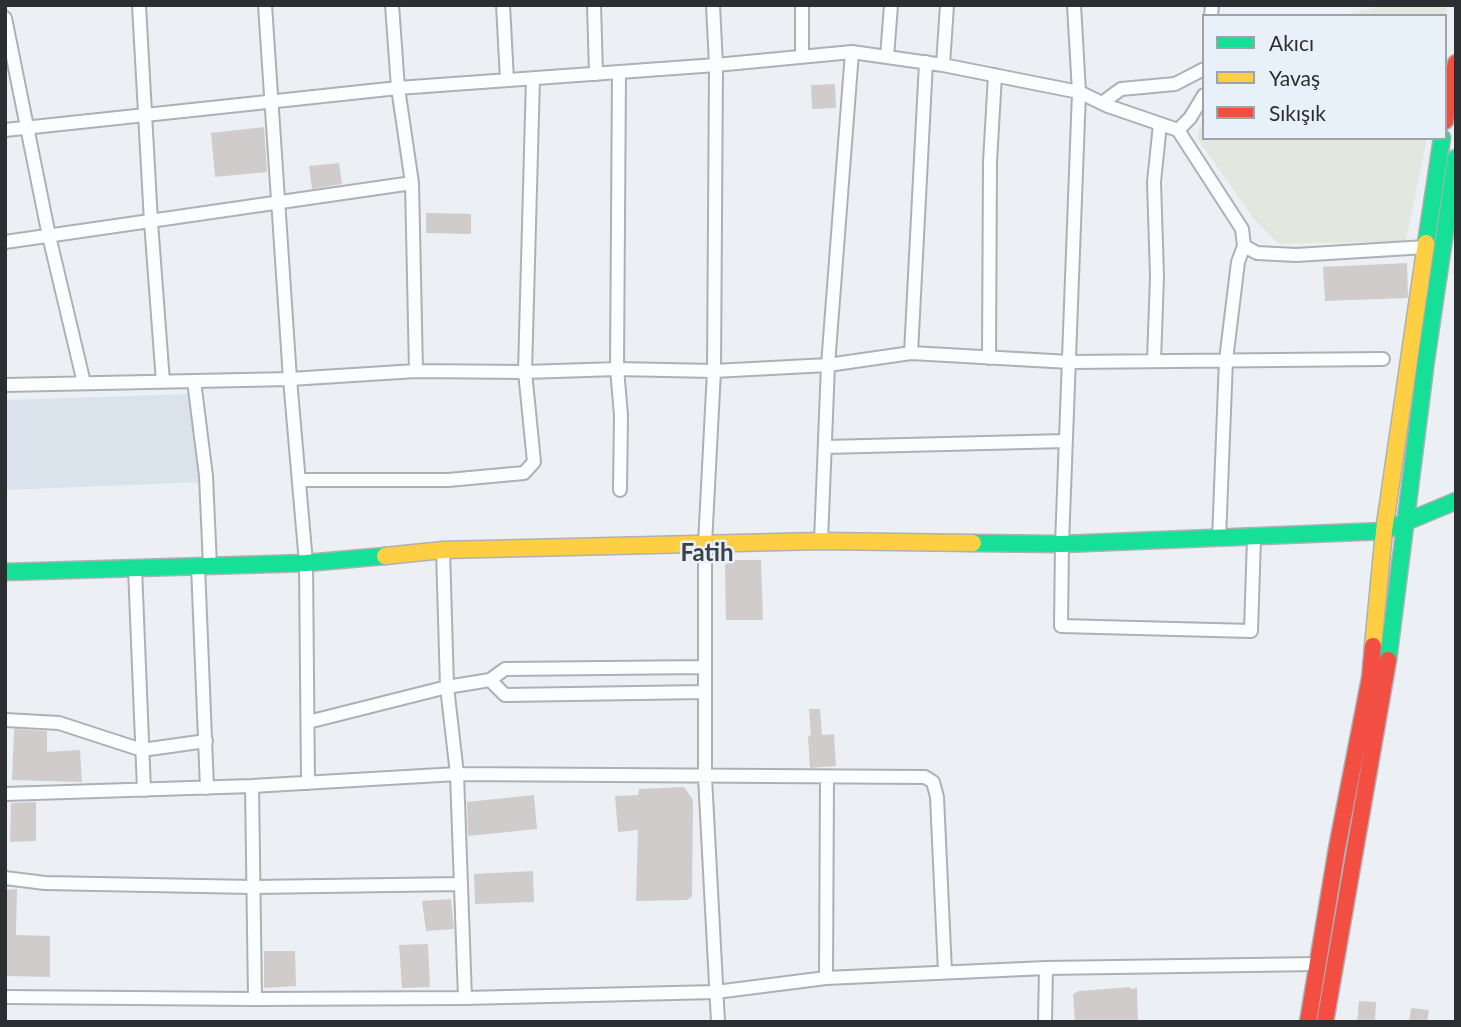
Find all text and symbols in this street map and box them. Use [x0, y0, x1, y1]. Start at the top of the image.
legend [1202, 14, 1447, 140]
text: Akıcı [1269, 30, 1314, 55]
text: Yavaş [1269, 65, 1320, 90]
text: Sıkışık [1269, 100, 1326, 125]
district label: Fatih [681, 539, 733, 567]

